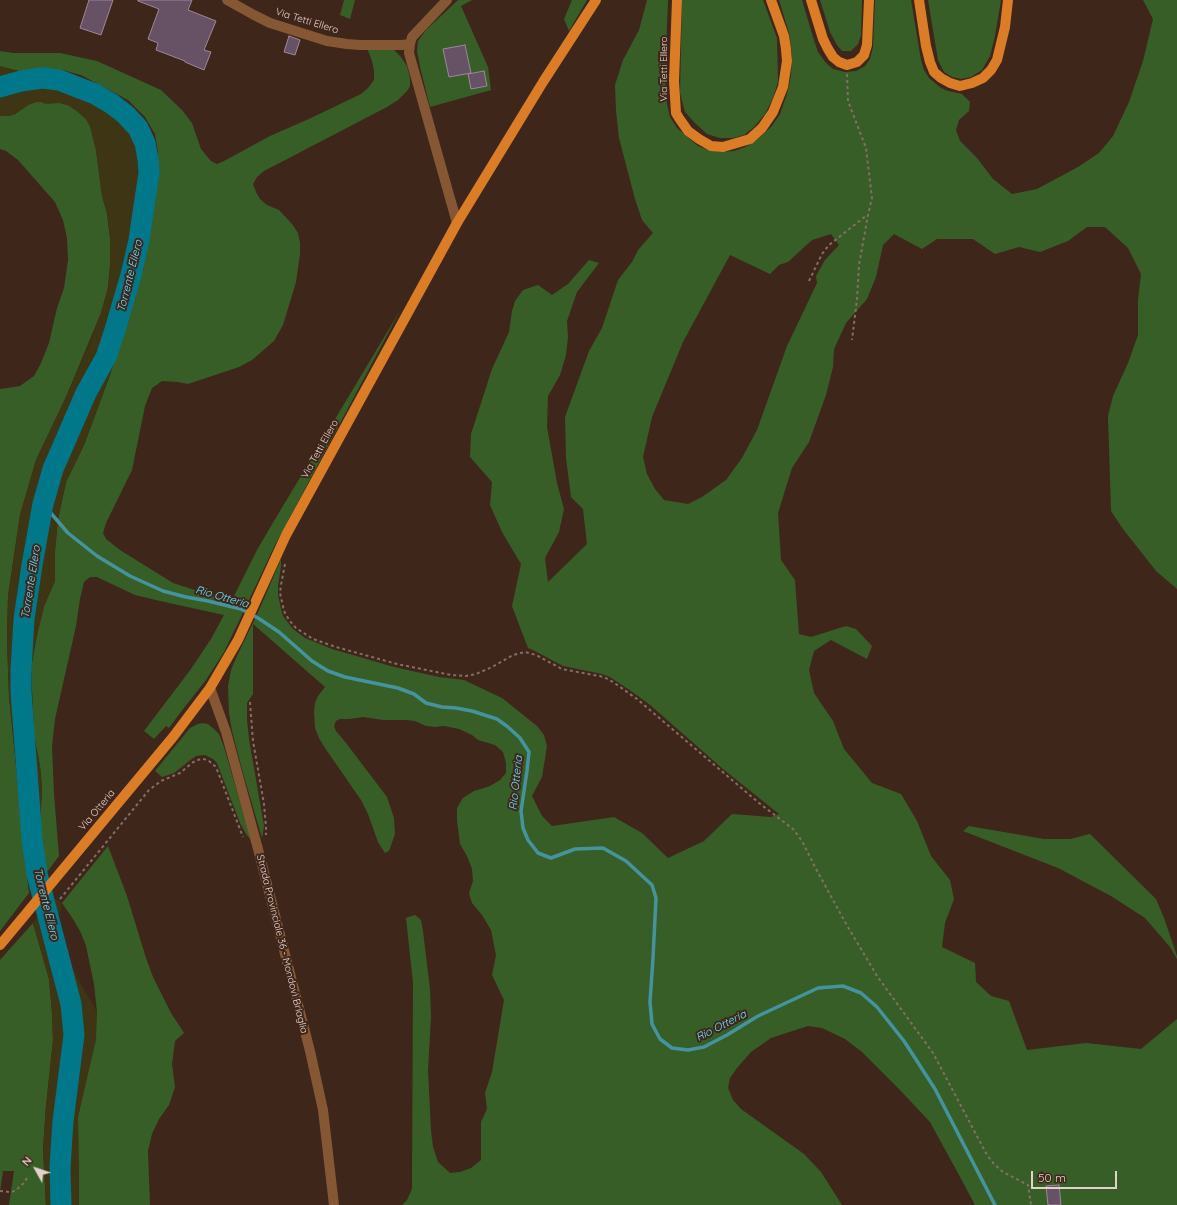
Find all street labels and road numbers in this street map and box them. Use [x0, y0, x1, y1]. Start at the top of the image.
street label: Via Tetti Ellero [274, 6, 340, 36]
street label: Via Tetti Ellero [658, 36, 670, 102]
street label: Via Tetti Ellero [299, 418, 341, 480]
street label: Via Otteria [76, 787, 118, 833]
street label: Strada Provinciale 36 - Mondovì Briaglia [254, 853, 310, 1035]

